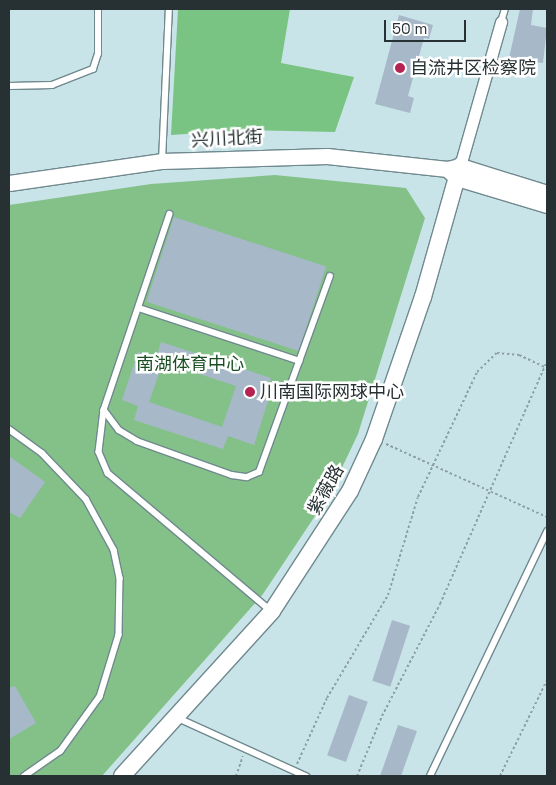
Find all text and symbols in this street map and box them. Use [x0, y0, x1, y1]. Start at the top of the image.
scale bar [386, 10, 468, 42]
text: 50 m [392, 19, 427, 38]
place label: 自流井区检察院 [410, 57, 536, 79]
marker: 自流井区检察院 [394, 62, 406, 74]
street label: 兴川北街 [190, 126, 264, 152]
park label: 南湖体育中心 [136, 353, 244, 375]
place label: 川南国际网球中心 [260, 381, 404, 403]
marker: 川南国际网球中心 [244, 386, 256, 398]
street label: 紫薇路 [303, 461, 349, 519]

